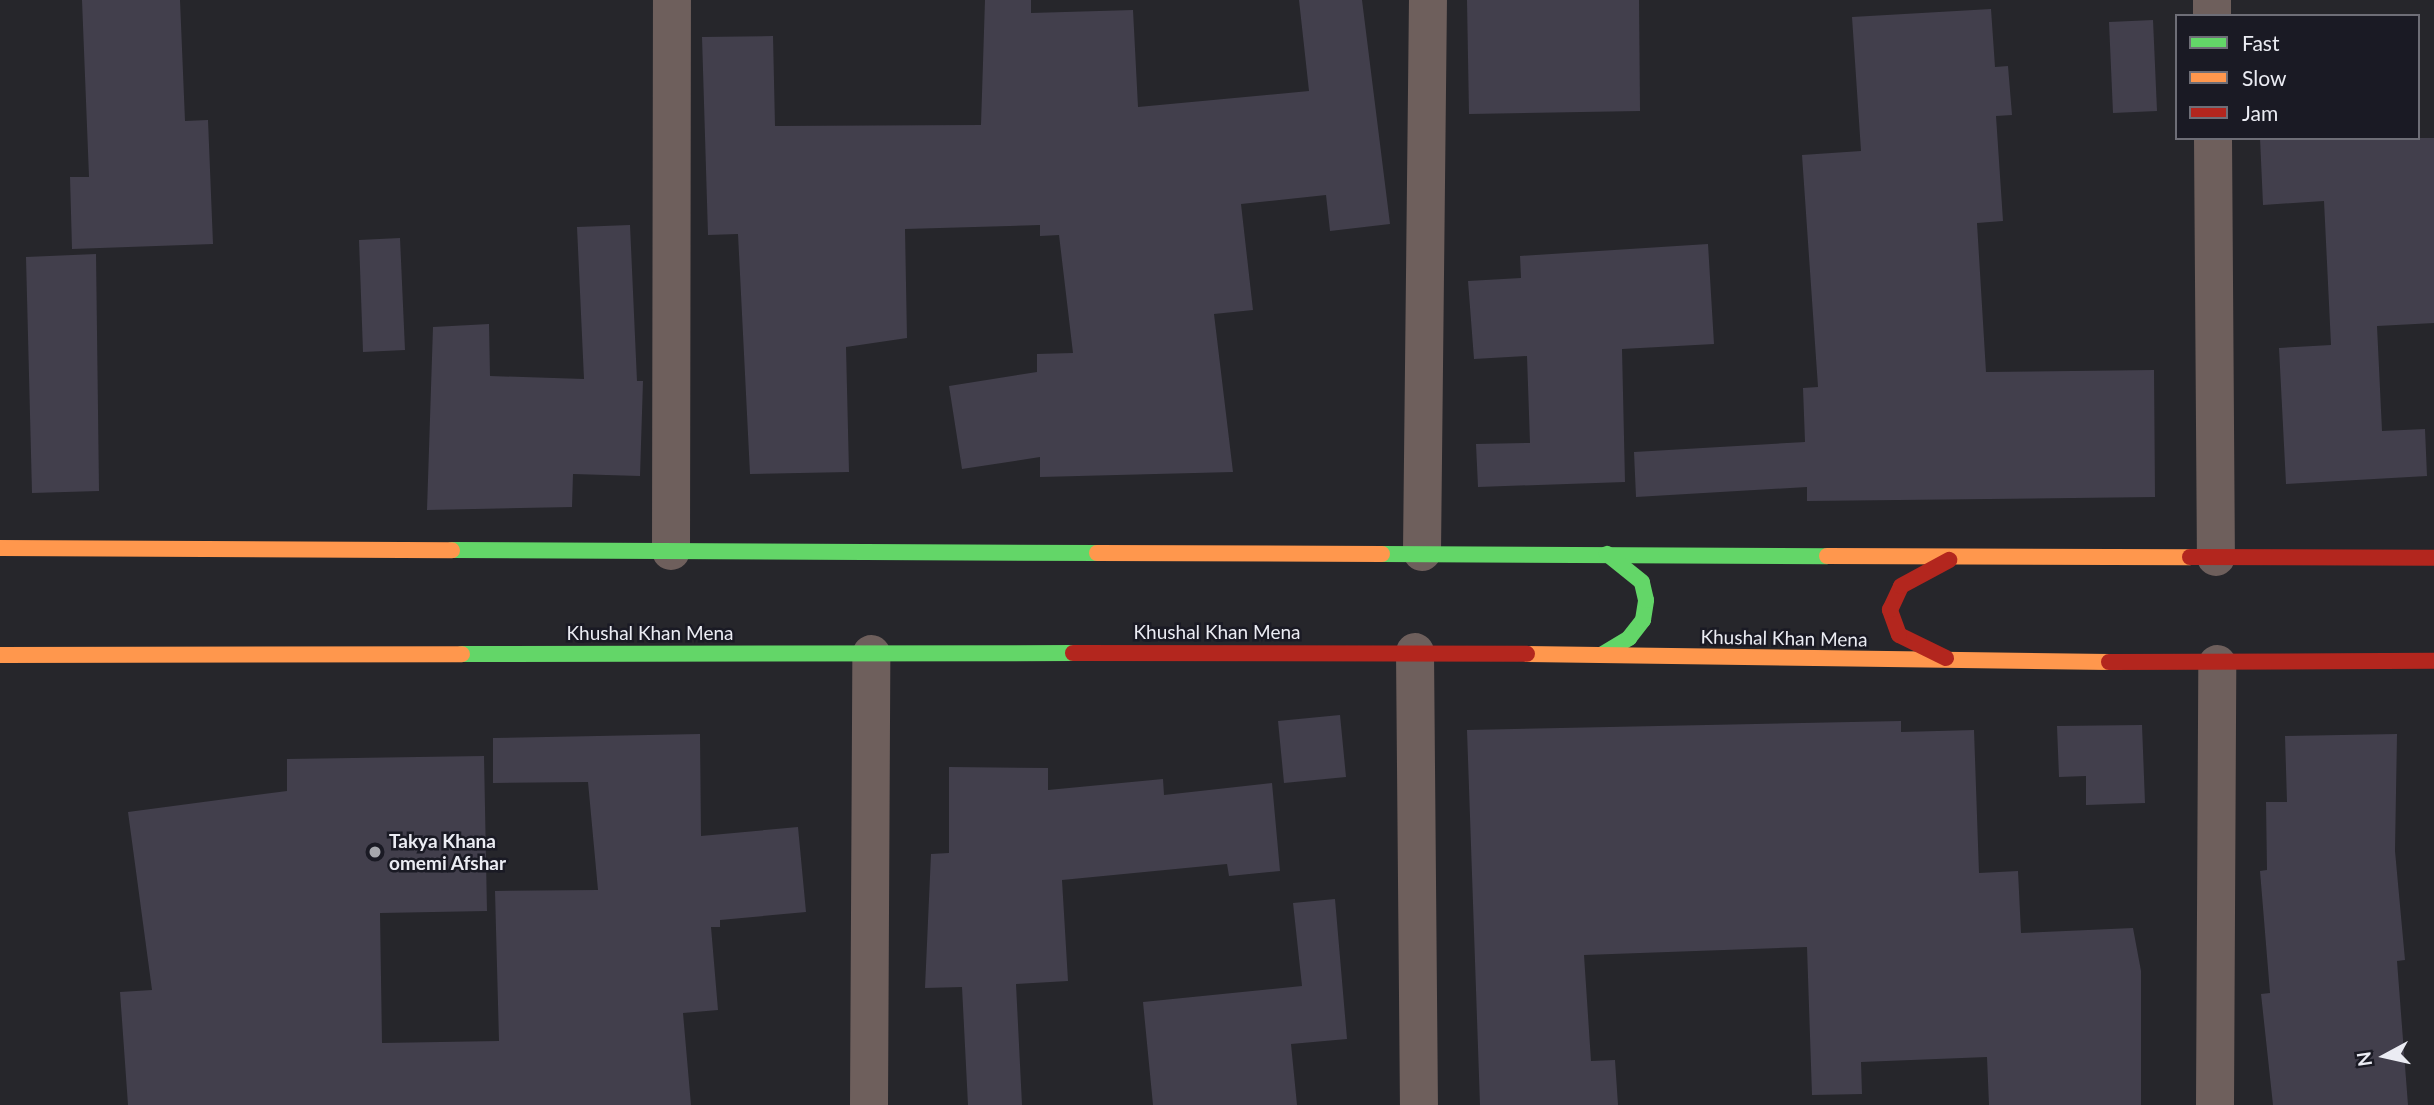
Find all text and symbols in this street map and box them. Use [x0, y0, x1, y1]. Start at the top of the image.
legend [2175, 14, 2420, 140]
text: Fast [2242, 30, 2279, 55]
text: Slow [2242, 65, 2286, 90]
text: Jam [2242, 100, 2278, 125]
street label: Khushal Khan Mena [1134, 621, 1300, 643]
street label: Khushal Khan Mena [567, 622, 733, 644]
street label: Khushal Khan Mena [1700, 625, 1868, 651]
place label: Takya Khana omemi Afshar [389, 830, 507, 874]
marker: Takya Khana omemi Afshar [367, 844, 383, 860]
north arrow [2350, 1021, 2420, 1091]
text: N [2351, 1050, 2376, 1068]

